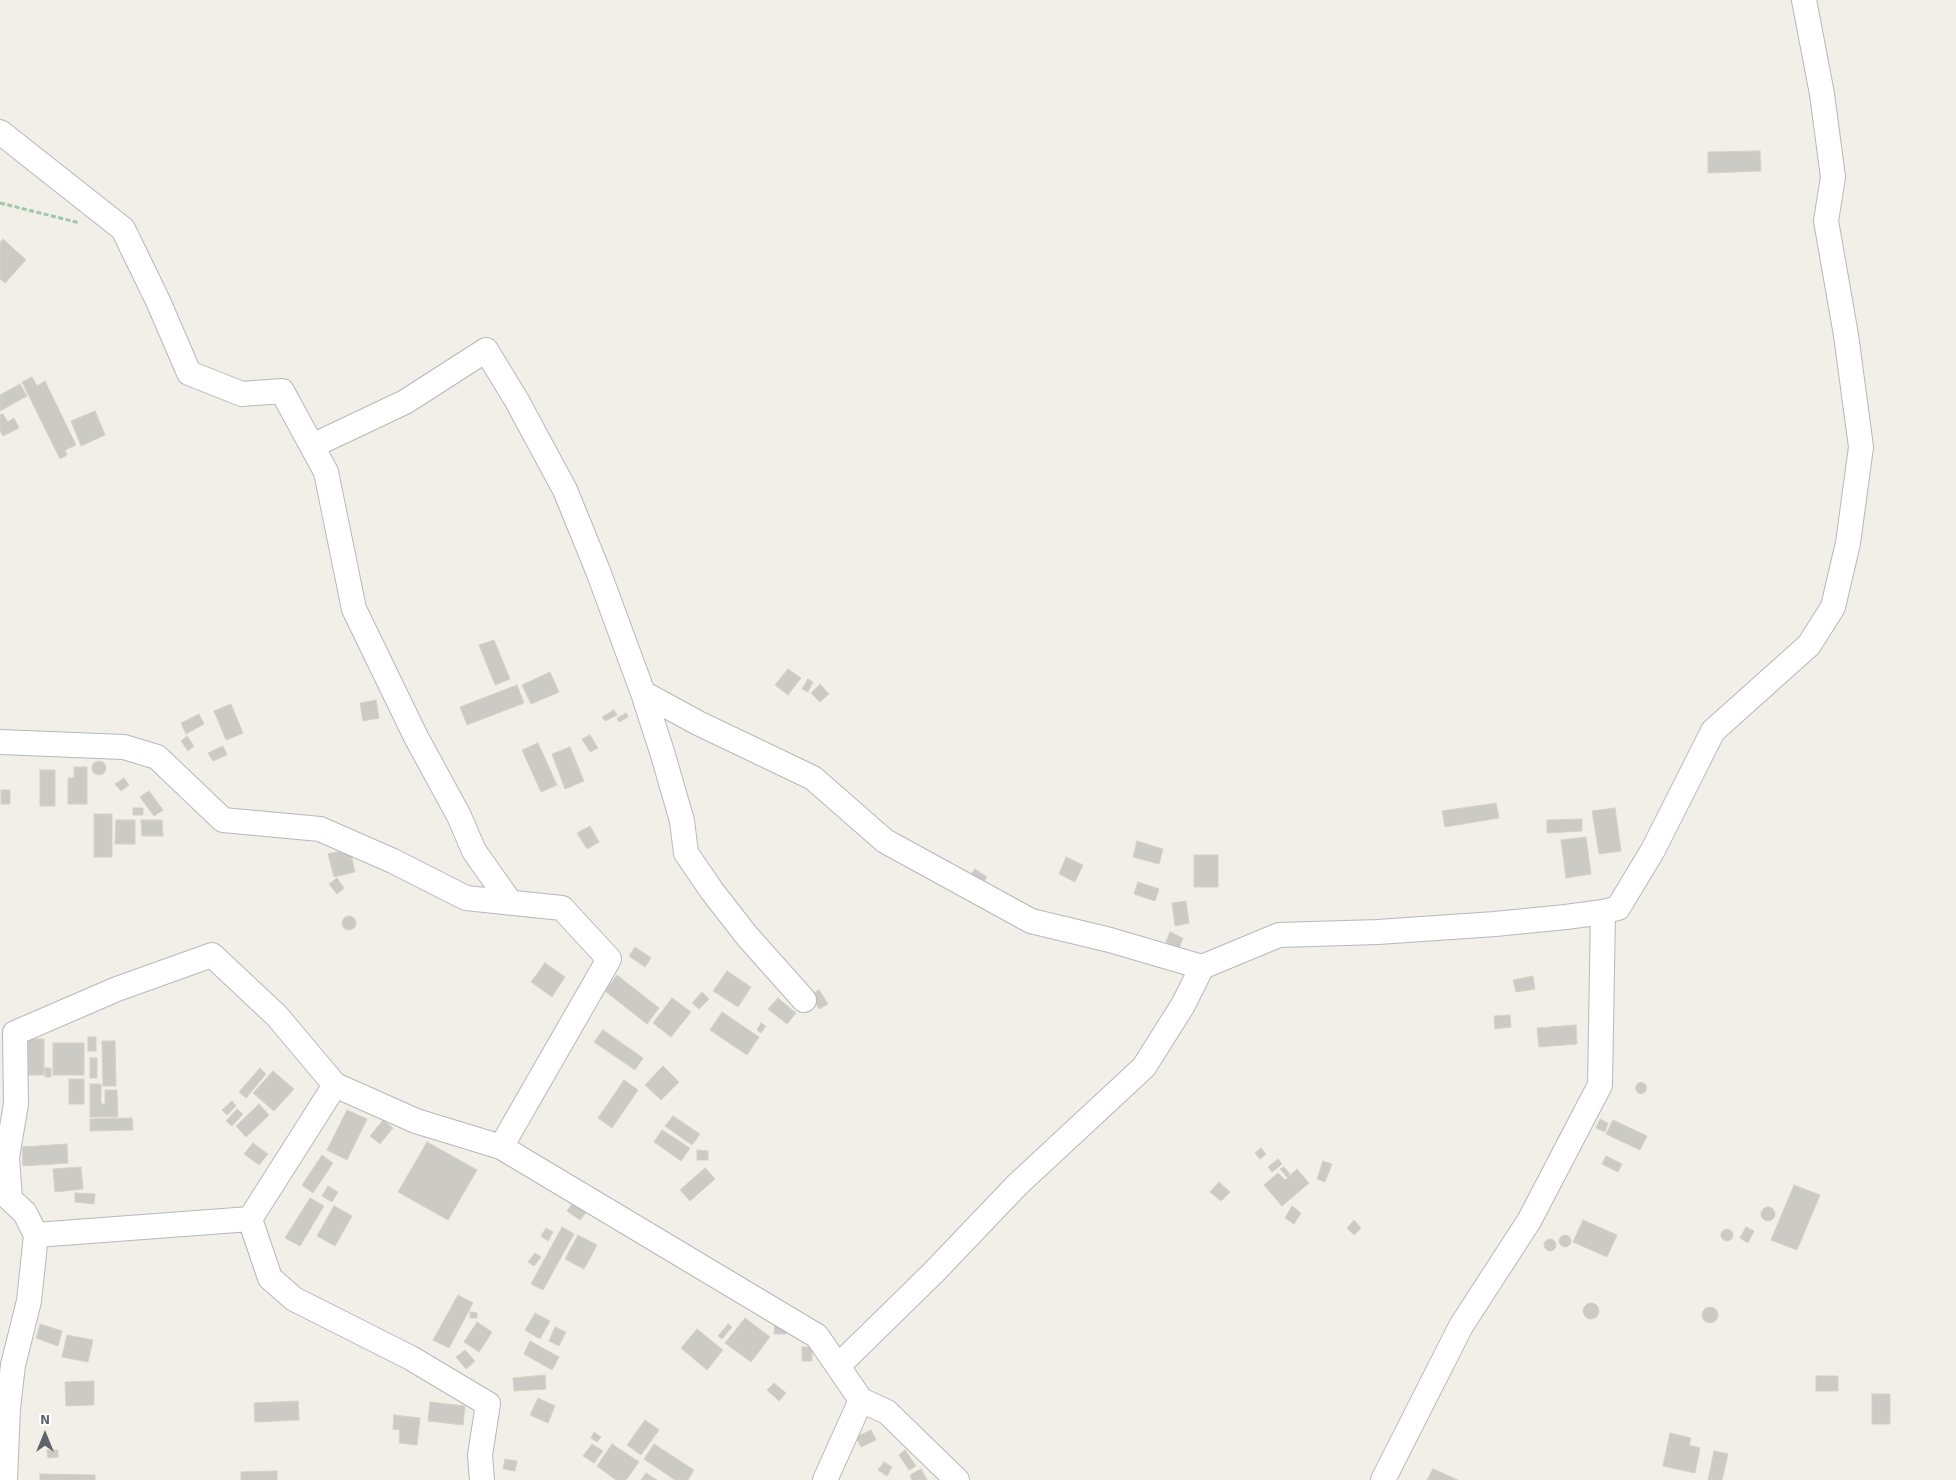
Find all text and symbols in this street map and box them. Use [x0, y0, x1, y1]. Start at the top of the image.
north arrow [20, 1410, 70, 1460]
text: N [40, 1411, 50, 1428]

